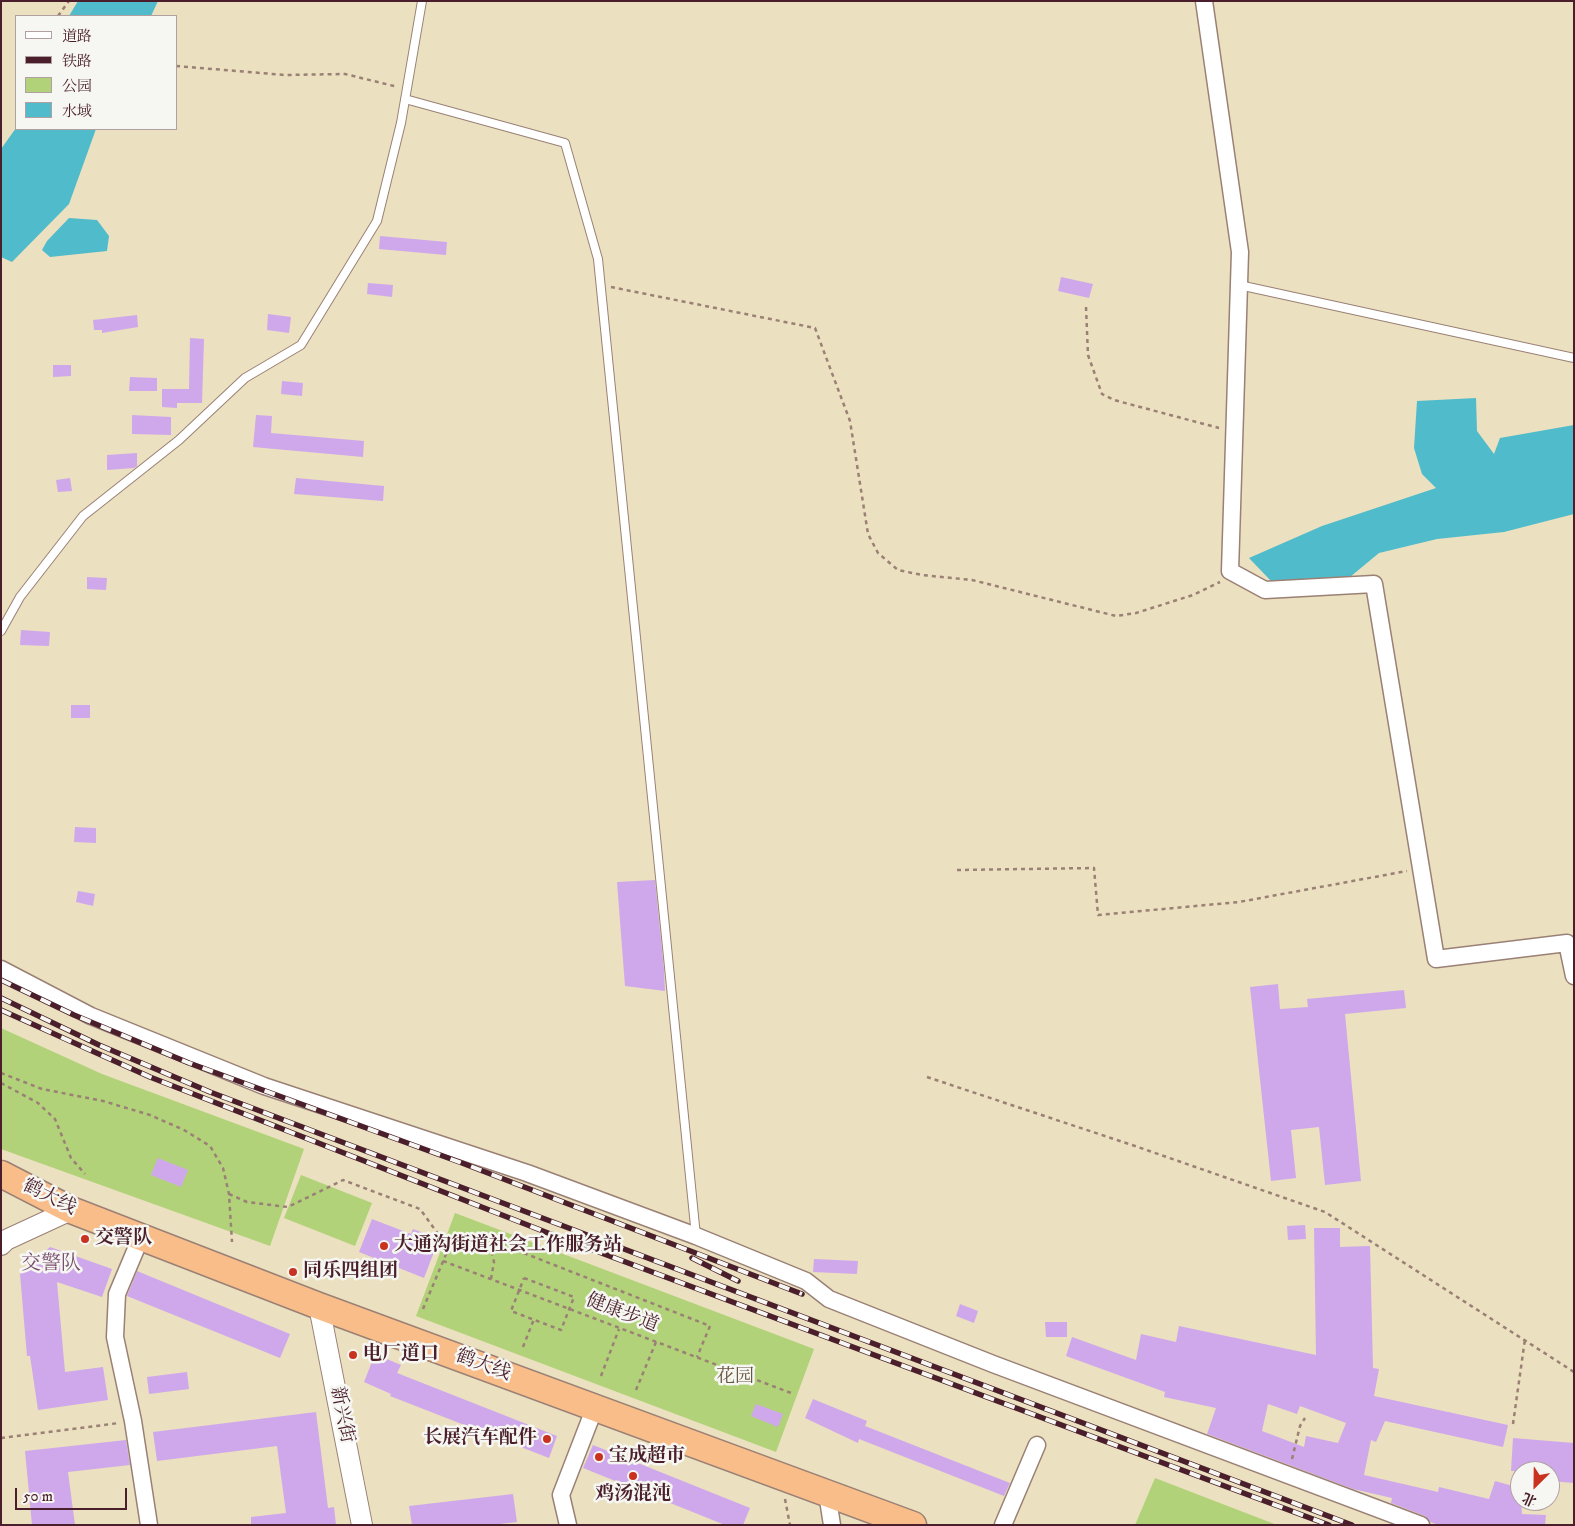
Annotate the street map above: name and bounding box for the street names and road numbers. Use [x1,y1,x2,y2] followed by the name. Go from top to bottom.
[18,1175,80,1221] street label: 鹤大线
[582,1290,662,1338] street label: 健康步道
[452,1346,514,1386] street label: 鹤大线
[324,1385,358,1445] street label: 新兴街

